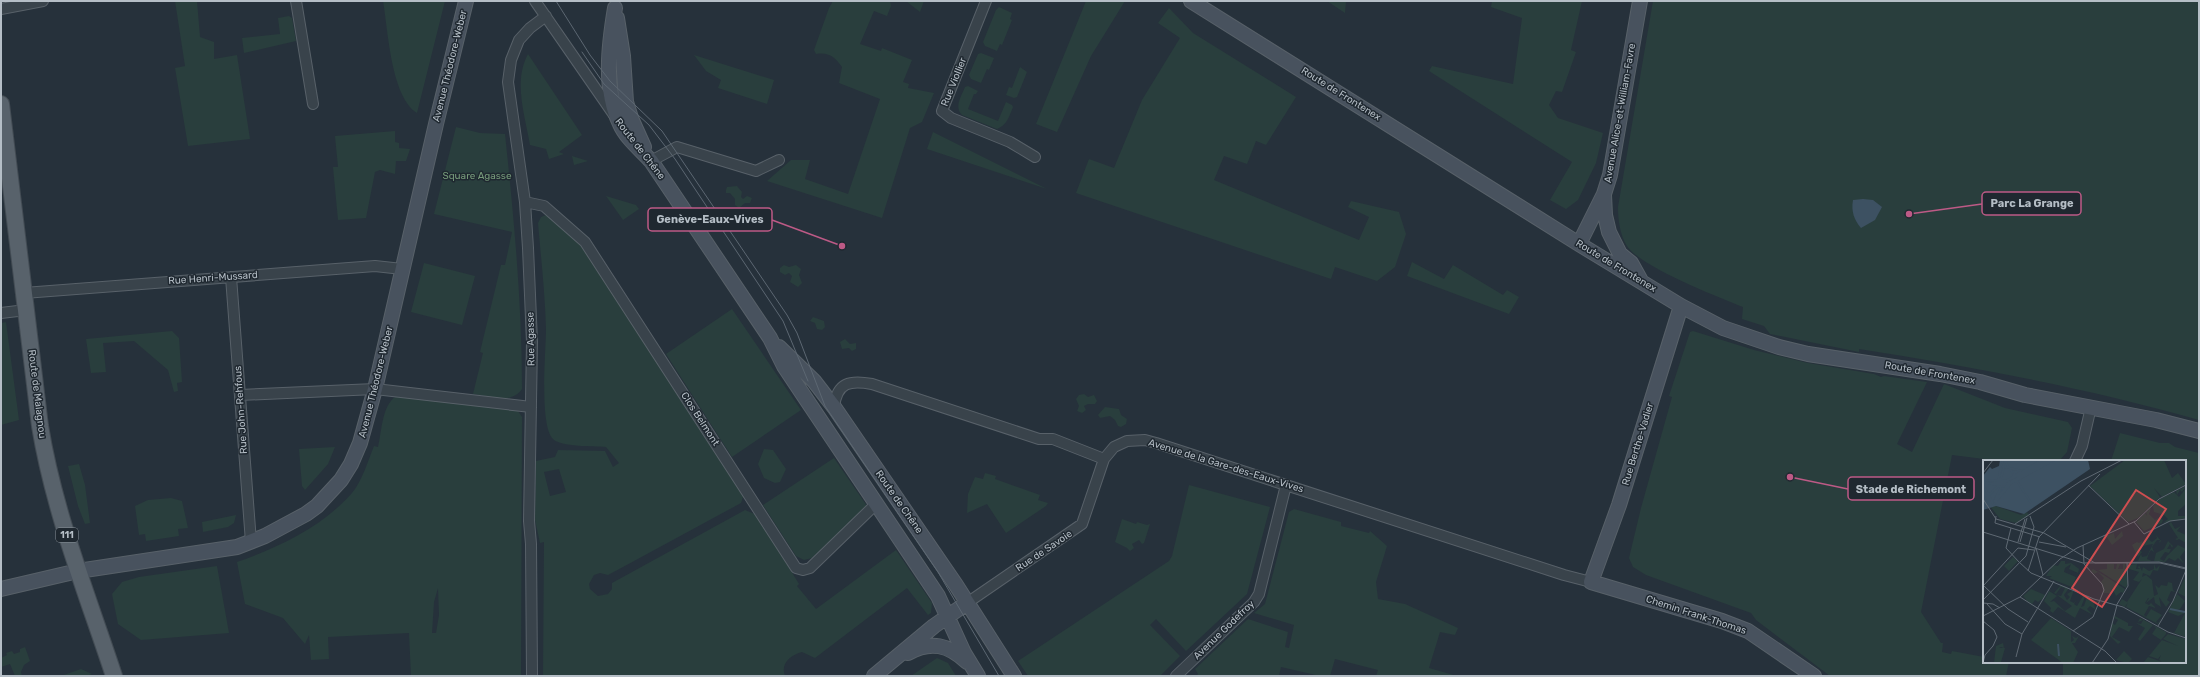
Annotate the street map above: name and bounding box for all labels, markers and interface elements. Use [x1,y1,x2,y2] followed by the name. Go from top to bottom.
[430,9,470,123] street label: Avenue Théodore-Weber
[1602,42,1638,184] street label: Avenue Alice-et-William-Favre
[939,56,969,108] street label: Rue Viollier
[1299,65,1384,124] street label: Route de Frontenex
[612,116,668,182] street label: Route de Chêne
[442,170,512,182] park label: Square Agasse
[1982,192,2081,215] callout: Parc La Grange
[1991,197,2074,210] text: Parc La Grange
[648,208,772,231] callout: Genève-Eaux-Vives
[656,213,764,226] text: Genève-Eaux-Vives
[1574,237,1659,295] street label: Route de Frontenex
[168,269,258,287] street label: Rue Henri-Mussard
[525,311,537,366] street label: Rue Agasse
[356,325,396,439] street label: Avenue Théodore-Weber
[26,349,48,439] street label: Route de Malagnou
[1884,359,1977,387] street label: Route de Frontenex
[232,366,250,454] street label: Rue John-Rehfous
[678,390,722,448] street label: Clos Belmont
[1620,401,1656,487] street label: Rue Berthe-Vadier
[1147,437,1305,495] street label: Avenue de la Gare-des-Eaux-Vives
[1983,460,2186,663] inset map
[873,468,925,536] street label: Route de Chêne
[1848,477,1974,500] callout: Stade de Richemont
[1856,483,1966,496] text: Stade de Richemont
[56,528,78,542] road number: 111
[1014,528,1075,574] street label: Rue de Savoie
[1644,593,1748,637] street label: Chemin Frank-Thomas
[1191,598,1257,662] street label: Avenue Godefroy

